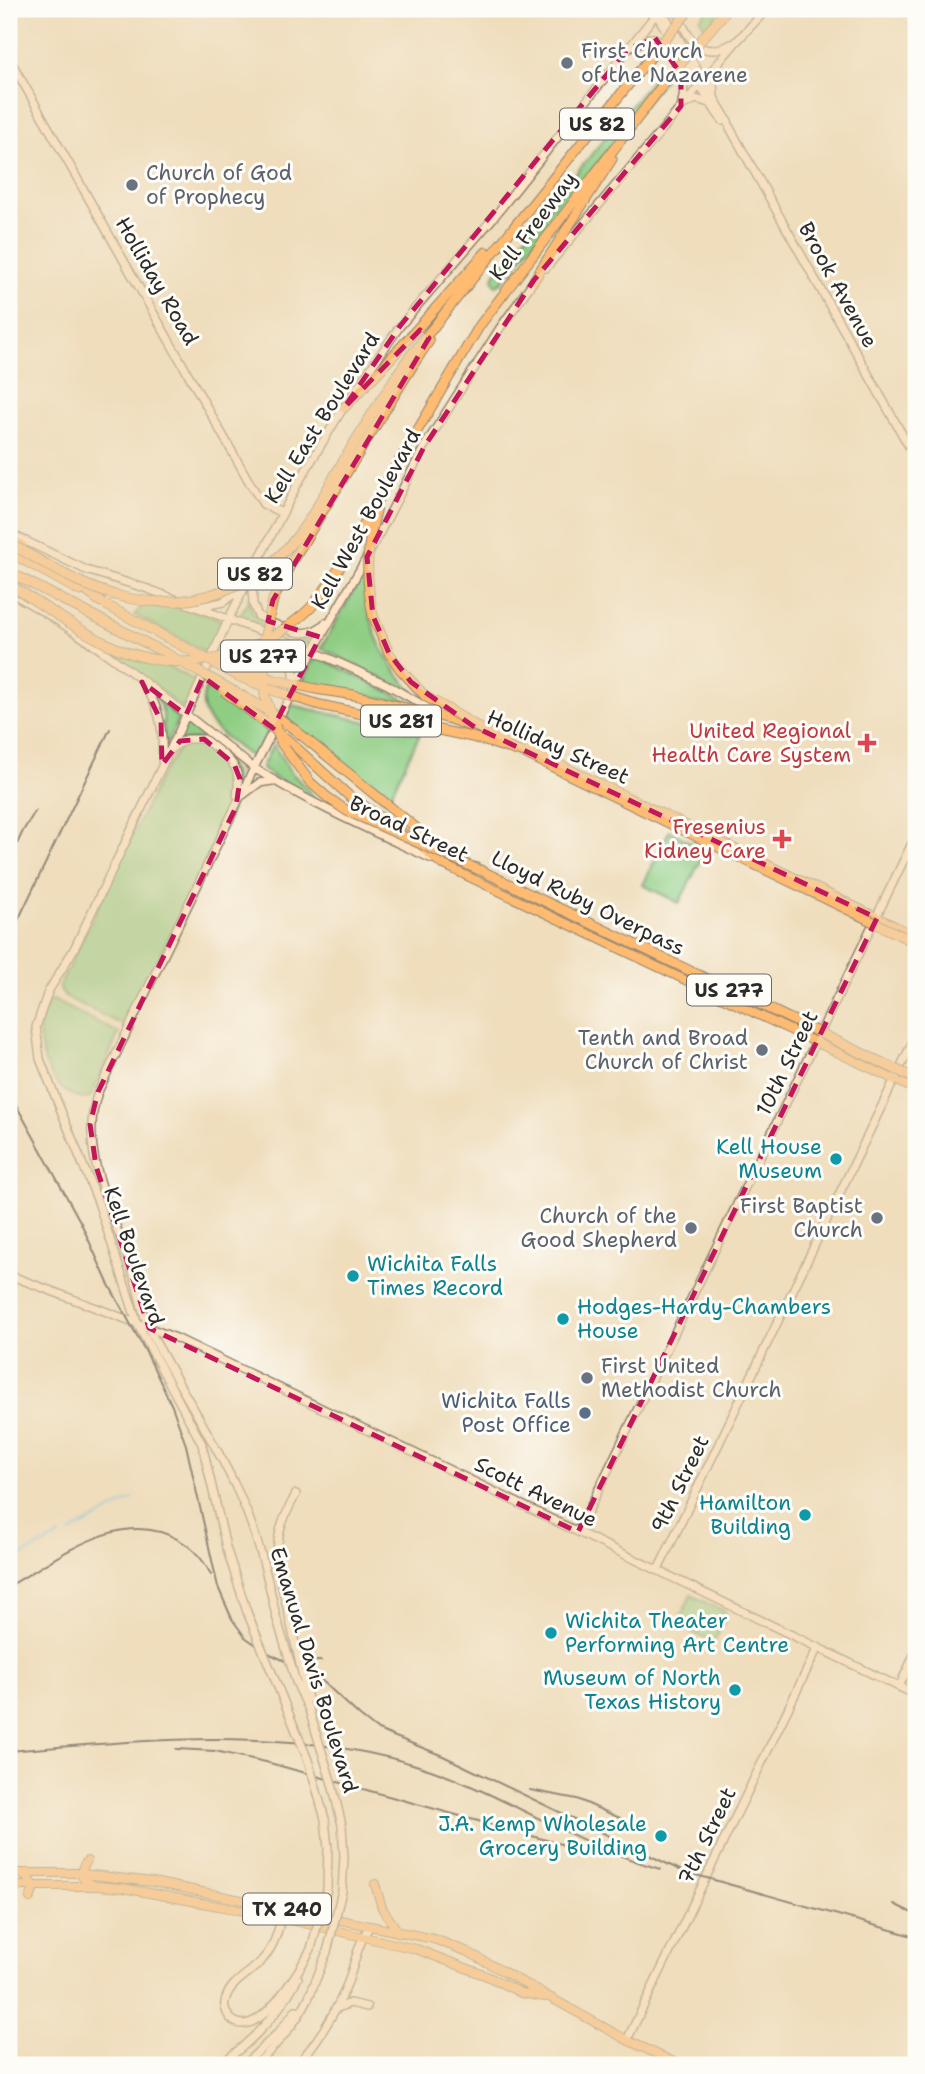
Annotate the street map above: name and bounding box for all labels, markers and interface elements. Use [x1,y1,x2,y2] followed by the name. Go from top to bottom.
[581,37,748,89] place label: First Church of the Nazarene
[559,55,575,71] marker: First Church of the Nazarene
[560,108,634,140] road number: US 82
[146,159,292,211] place label: Church of God of Prophecy
[483,166,583,286] street label: Kell Freeway
[124,177,140,193] marker: Church of God of Prophecy
[109,212,205,350] street label: Holliday Road
[792,217,884,353] street label: Brook Avenue
[258,327,386,509] street label: Kell East Boulevard
[305,424,427,614] street label: Kell West Boulevard
[218,558,292,590] road number: US 82
[221,640,305,671] road number: US 277
[482,703,634,791] street label: Holliday Street
[361,706,441,736] road number: US 281
[651,717,852,769] place label: United Regional Health Care System
[857,733,877,753] marker: United Regional Health Care System
[345,789,473,869] street label: Broad Street
[644,813,766,865] place label: Fresenius Kidney Care
[772,829,792,849] marker: Fresenius Kidney Care
[487,844,689,962] street label: Lloyd Ruby Overpass
[687,974,771,1006] road number: US 277
[749,1006,825,1120] street label: 10th Street
[578,1024,748,1076] place label: Tenth and Broad Church of Christ
[754,1042,770,1058] marker: Tenth and Broad Church of Christ
[716,1133,822,1185] place label: Kell House Museum
[828,1151,844,1167] marker: Kell House Museum
[97,1183,171,1329] street label: Kell Boulevard
[740,1192,863,1244] place label: First Baptist Church
[521,1202,677,1254] place label: Church of the Good Shepherd
[869,1210,885,1226] marker: First Baptist Church
[683,1220,699,1236] marker: Church of the Good Shepherd
[367,1250,503,1302] place label: Wichita Falls Times Record
[345,1268,361,1284] marker: Wichita Falls Times Record
[577,1293,831,1345] place label: Hodges-Hardy-Chambers House
[555,1311,571,1327] marker: Hodges-Hardy-Chambers House
[601,1352,782,1404] place label: First United Methodist Church
[579,1370,595,1386] marker: First United Methodist Church
[441,1387,571,1439] place label: Wichita Falls Post Office
[577,1405,593,1421] marker: Wichita Falls Post Office
[644,1431,716,1537] street label: 9th Street
[470,1450,602,1534] street label: Scott Avenue
[699,1489,791,1541] place label: Hamilton Building
[797,1507,813,1523] marker: Hamilton Building
[263,1544,365,1796] street label: Emanual Davis Boulevard
[565,1607,789,1659] place label: Wichita Theater Performing Art Centre
[543,1625,559,1641] marker: Wichita Theater Performing Art Centre
[543,1664,721,1716] place label: Museum of North Texas History
[727,1682,743,1698] marker: Museum of North Texas History
[671,1783,743,1889] street label: 7th Street
[438,1810,647,1862] place label: J.A. Kemp Wholesale Grocery Building
[653,1828,669,1844] marker: J.A. Kemp Wholesale Grocery Building
[243,1894,331,1924] road number: TX 240

